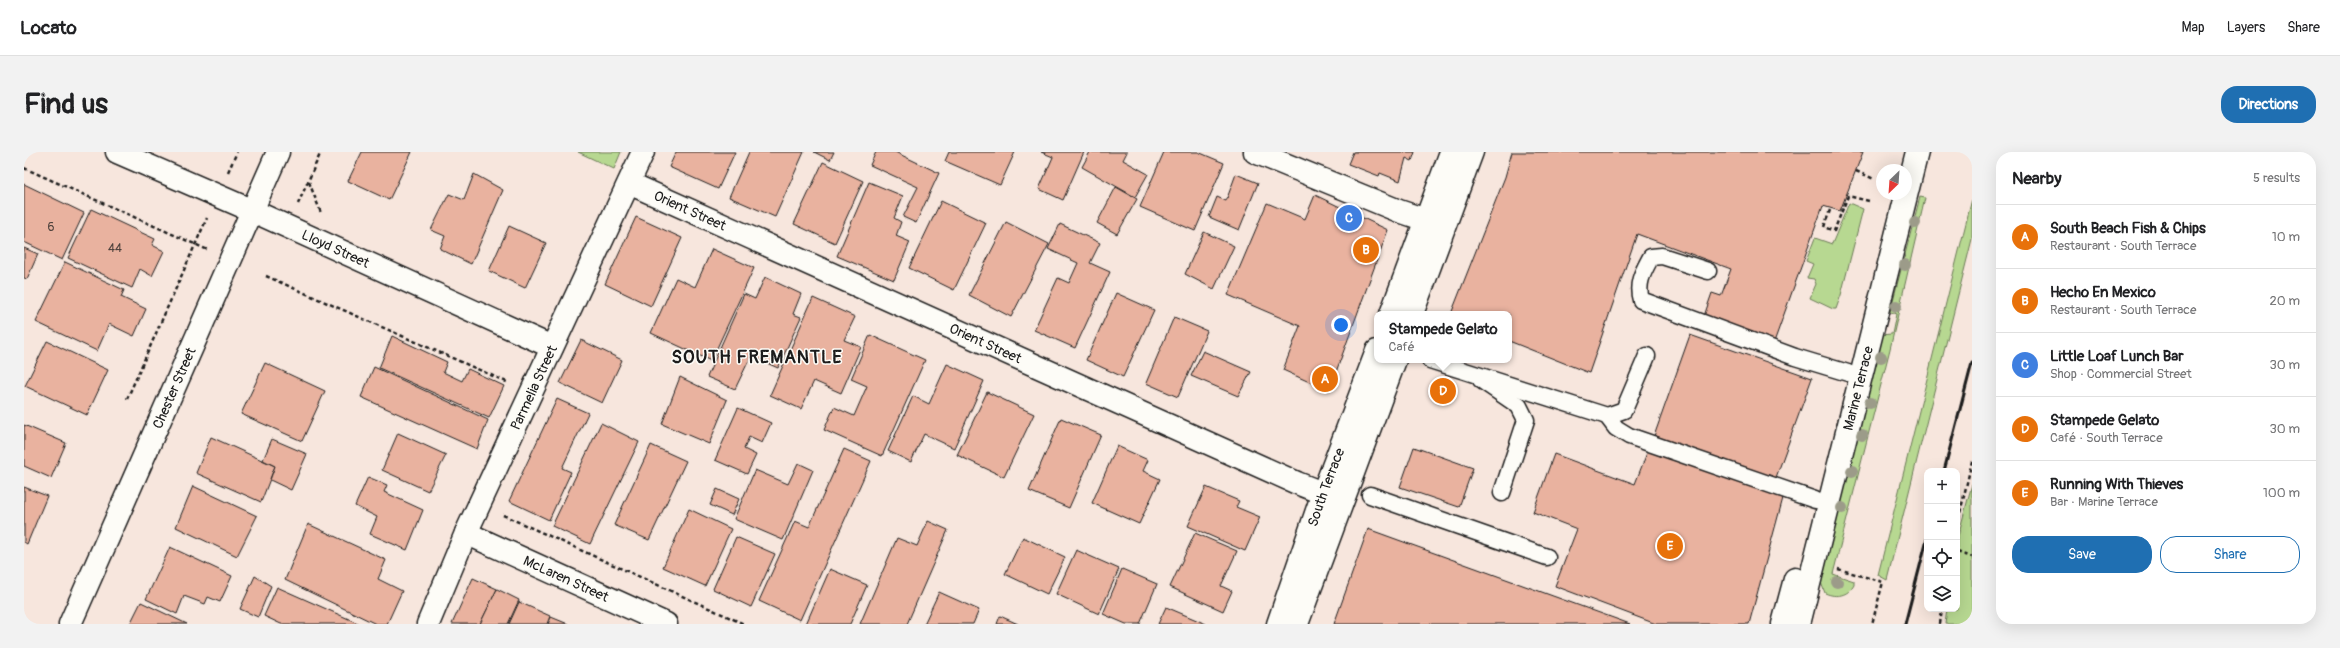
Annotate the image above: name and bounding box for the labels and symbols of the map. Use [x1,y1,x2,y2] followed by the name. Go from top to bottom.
[1876,164,1912,200] north arrow
[651,187,729,234] street label: Orient Street
[1336,203,1362,233] pin: C
[48,220,55,235] house number: 6
[299,226,373,272] street label: Lloyd Street
[1353,235,1379,265] pin: B
[108,241,122,256] house number: 44
[1331,315,1351,335] your location
[947,320,1025,367] street label: Orient Street
[507,342,561,433] street label: Parmelia Street
[149,344,200,431] street label: Chester Street
[1839,344,1877,432] street label: Marine Terrace
[671,346,843,369] district label: SOUTH FREMANTLE
[1312,364,1338,394] pin: A
[1430,376,1456,406] pin: D
[1304,445,1348,529] street label: South Terrace
[1657,531,1683,561] pin: E
[521,552,612,605] street label: McLaren Street

